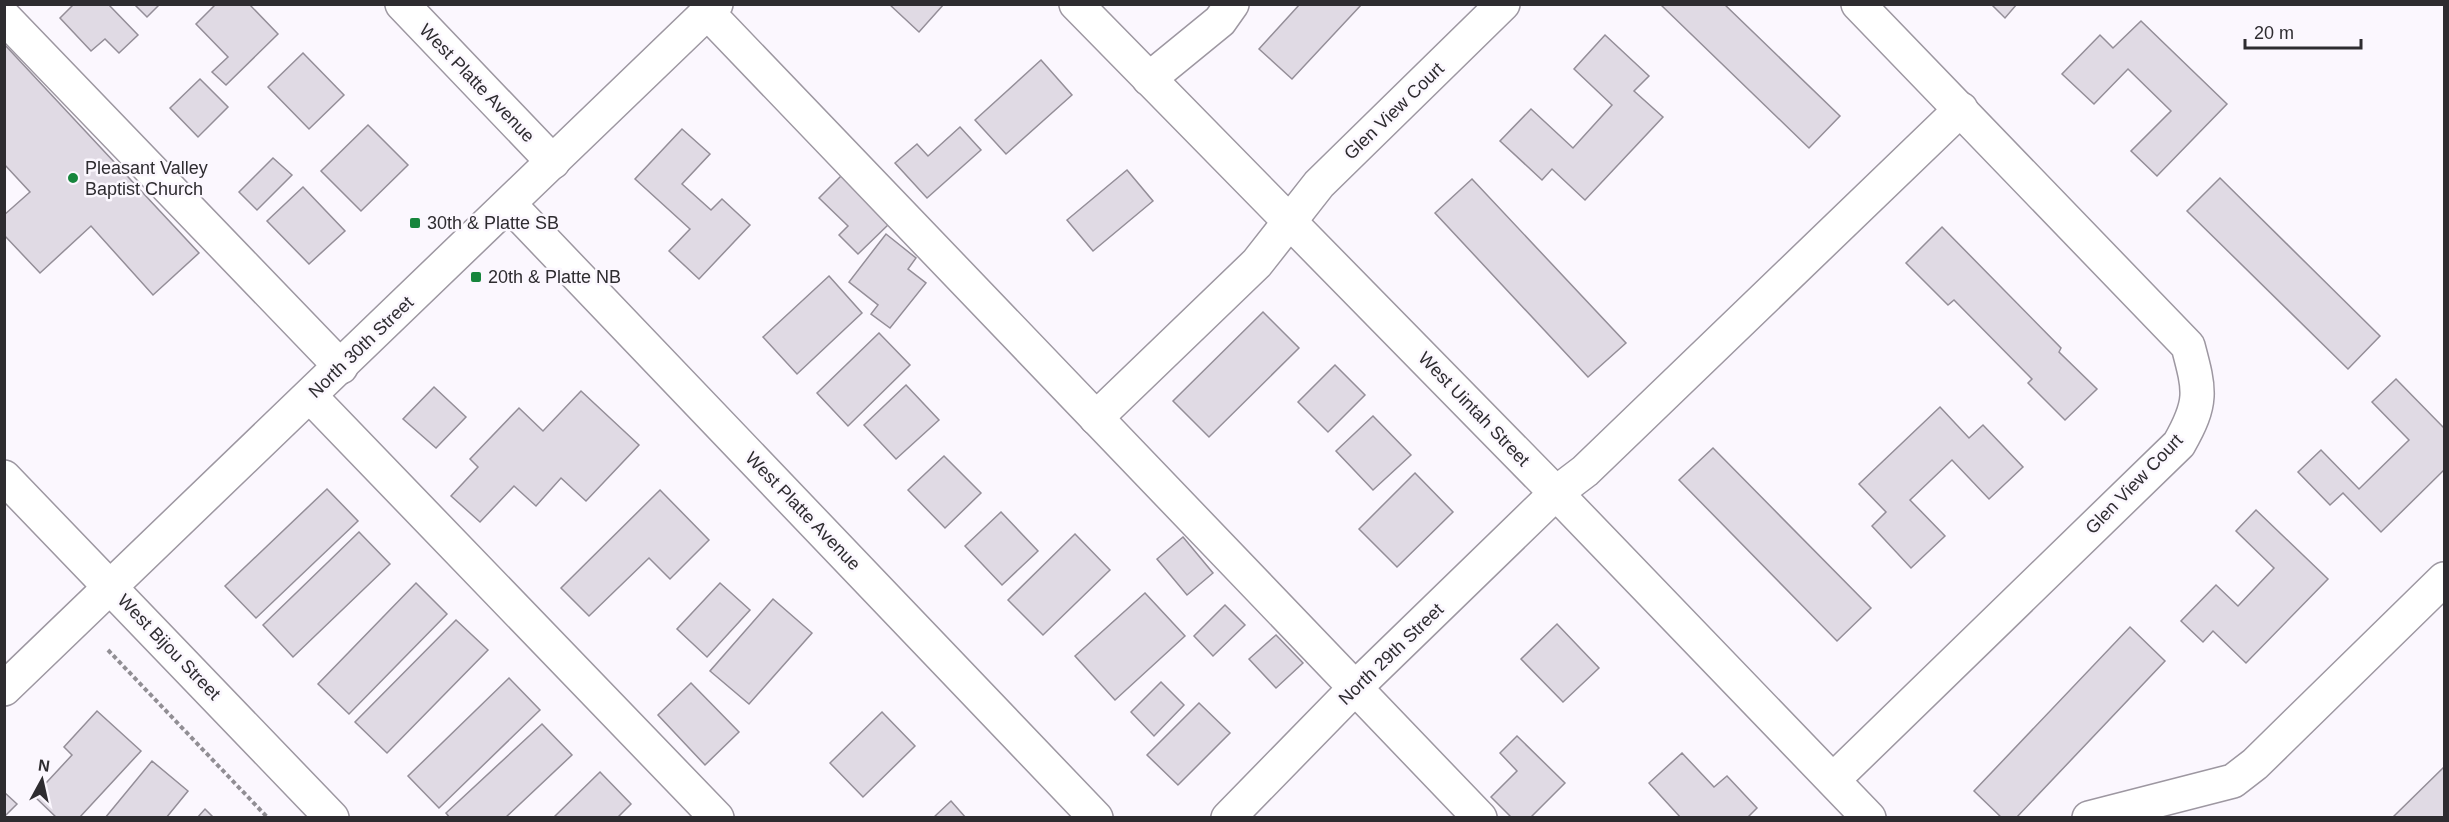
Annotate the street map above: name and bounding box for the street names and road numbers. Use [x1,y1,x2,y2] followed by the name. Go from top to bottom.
[415,20,539,146] street label: West Platte Avenue
[1340,58,1448,164] street label: Glen View Court
[305,292,417,402] street label: North 30th Street
[1414,348,1534,470] street label: West Uintah Street
[2081,430,2187,538] street label: Glen View Court
[741,448,865,574] street label: West Platte Avenue
[114,590,224,704] street label: West Bijou Street
[1335,599,1447,709] street label: North 29th Street

